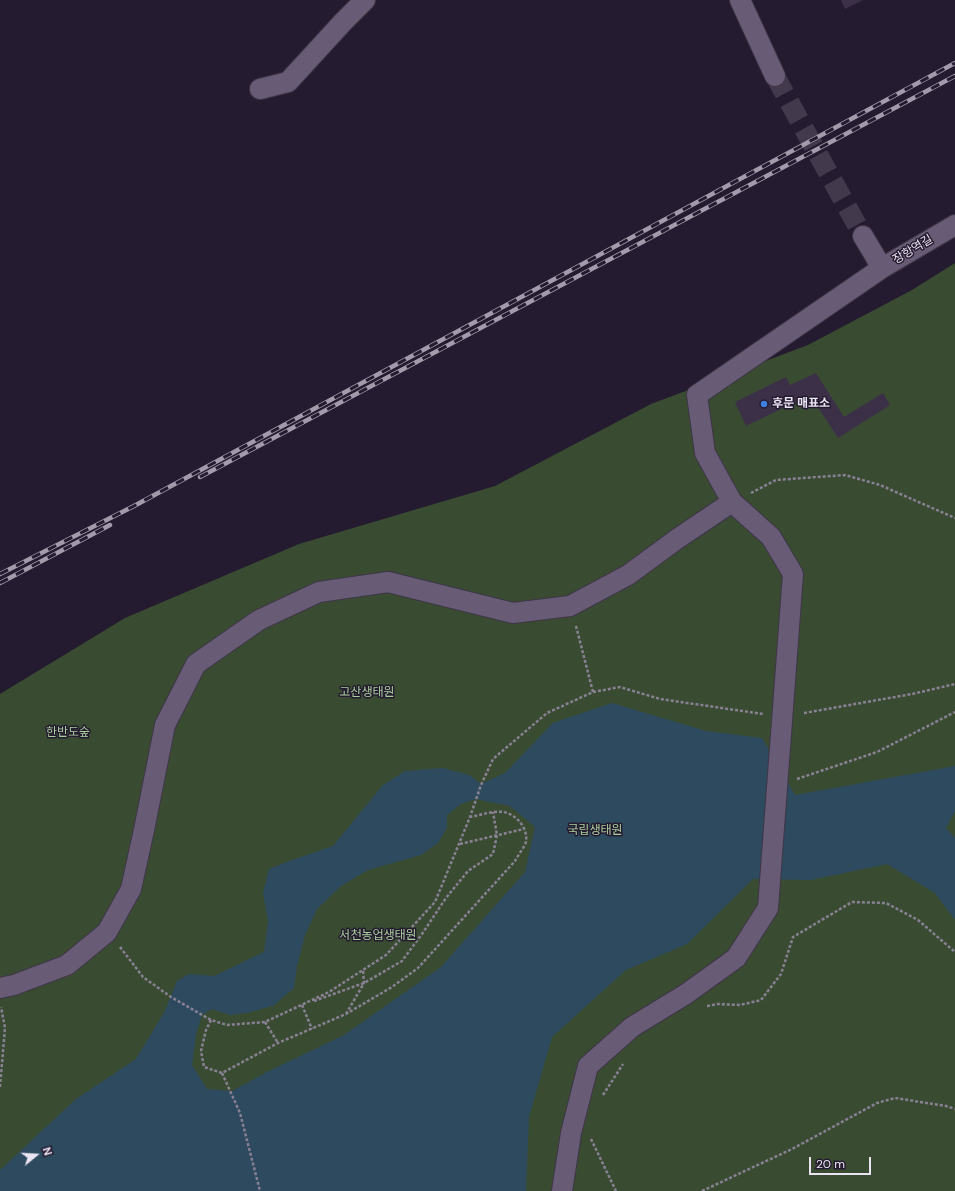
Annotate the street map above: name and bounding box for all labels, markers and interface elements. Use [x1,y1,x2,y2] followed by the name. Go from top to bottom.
[890,232,936,268] street label: 장항역길
[772,397,830,411] place label: 후문 매표소
[759,399,769,409] marker: 후문 매표소
[339,686,395,700] park label: 고산생태원
[46,726,90,740] park label: 한반도숲
[567,824,623,838] park label: 국립생태원
[339,929,417,943] park label: 서천농업생태원
[16,1135,56,1175] north arrow
[40,1145,55,1157] text: N
[811,1149,873,1175] scale bar
[816,1156,845,1172] text: 20 m

